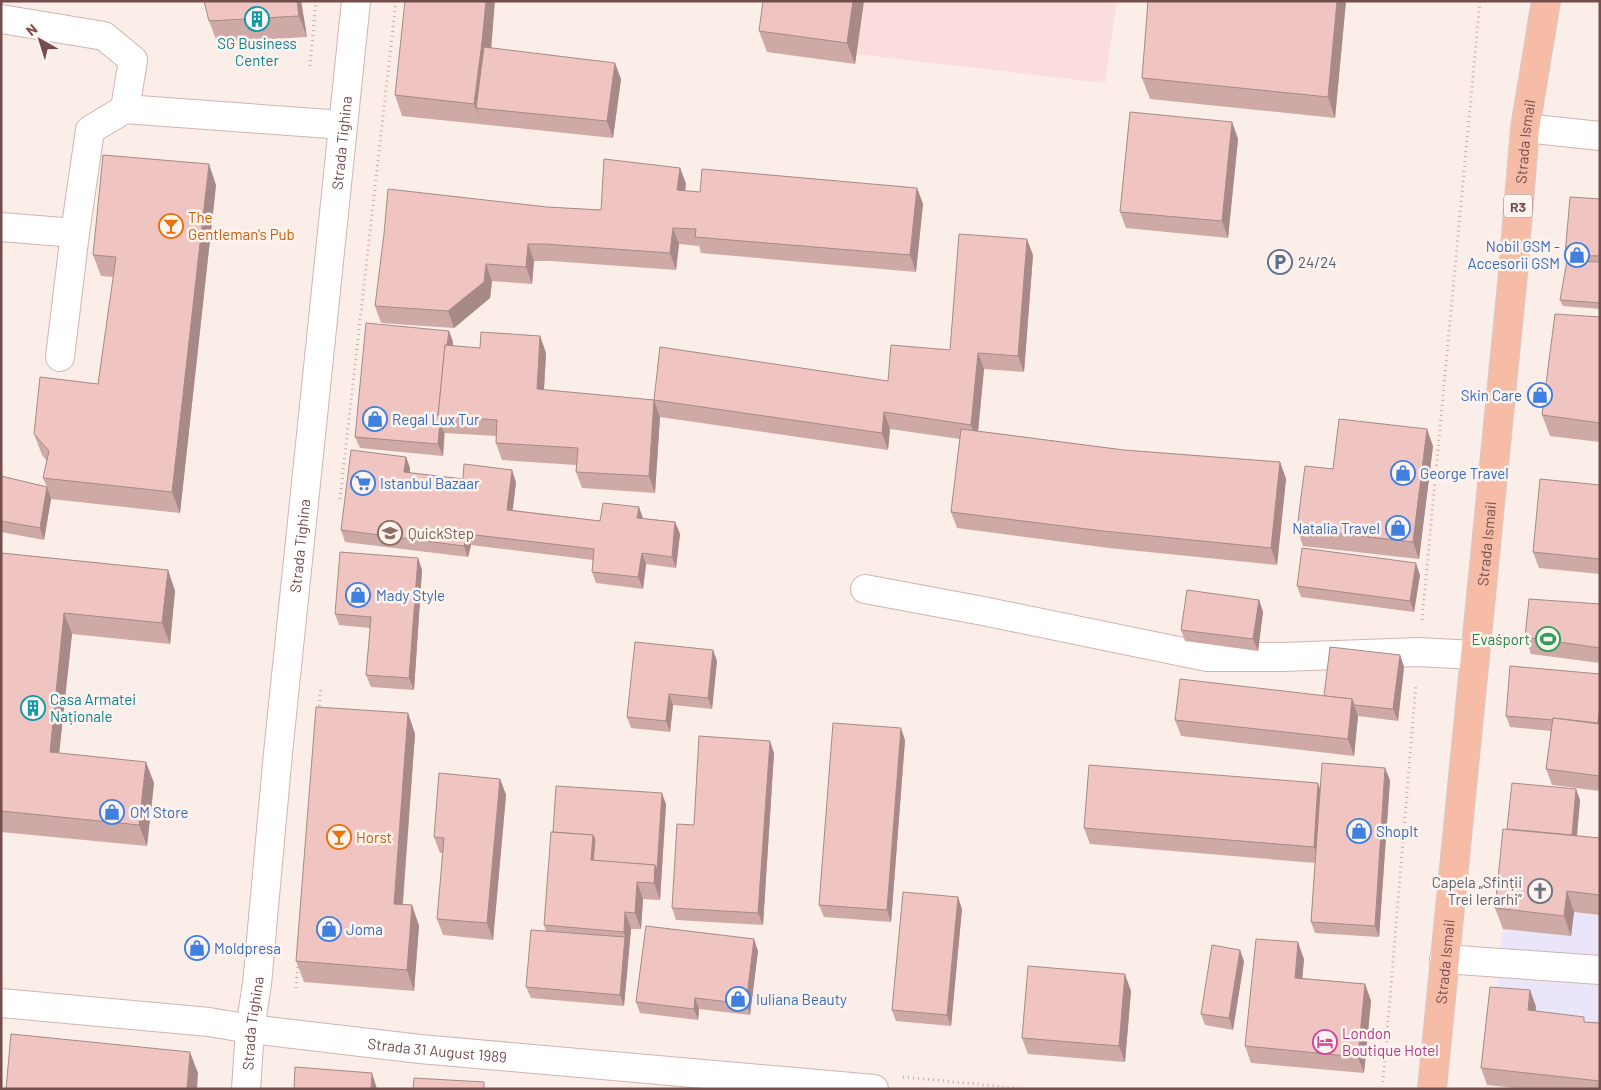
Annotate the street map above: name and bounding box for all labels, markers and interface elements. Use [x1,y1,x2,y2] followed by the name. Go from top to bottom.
[244,6,270,32] building icon: SG Business Center
[15,15,65,65] north arrow
[23,20,40,39] text: N
[217,34,297,69] place label: SG Business Center
[327,95,355,191] street label: Strada Tighina
[1511,98,1539,184] street label: Strada Ismail
[1504,195,1532,218] road number: R3
[188,208,295,243] place label: The Gentleman's Pub
[158,213,184,239] bar icon: The Gentleman's Pub
[1468,237,1560,272] place label: Nobil GSM - Accesorii GSM
[1564,242,1590,268] shop icon: Nobil GSM - Accesorii GSM
[1267,249,1293,275] parking icon: 24/24
[1298,253,1337,271] place label: 24/24
[1527,382,1553,408] shop icon: Skin Care
[1461,386,1522,404] place label: Skin Care
[362,406,388,432] shop icon: Regal Lux Tur
[392,410,480,428] place label: Regal Lux Tur
[1390,460,1416,486] shop icon: George Travel
[1420,464,1509,482] place label: George Travel
[350,470,376,496] supermarket icon: Istanbul Bazaar
[380,474,480,492] place label: Istanbul Bazaar
[286,498,313,593] street label: Strada Tighina
[1473,501,1499,587] street label: Strada Ismail
[1385,515,1411,541] shop icon: Natalia Travel
[1292,519,1380,537] place label: Natalia Travel
[377,520,403,546] school or university icon: QuickStep
[408,524,474,542] place label: QuickStep
[345,582,371,608] shop icon: Mady Style
[376,586,445,604] place label: Mady Style
[1535,626,1561,652] sports icon: Evaśport
[1472,630,1530,648] place label: Evaśport
[50,690,136,725] place label: Casa Armatei Naționale
[20,695,46,721] building icon: Casa Armatei Naționale
[99,799,125,825] shop icon: OM Store
[130,803,189,821] place label: OM Store
[1346,818,1372,844] shop icon: ShopIt
[1376,822,1419,840] place label: ShopIt
[326,824,352,850] bar icon: Horst
[356,828,392,846] place label: Horst
[1432,873,1522,908] place label: Capela „Sfinții Trei Ierarhi”
[1527,878,1553,904] church icon: Capela „Sfinții Trei Ierarhi”
[316,916,342,942] shop icon: Joma
[1432,919,1458,1005] street label: Strada Ismail
[346,920,383,938] place label: Joma
[184,935,210,961] shop icon: Moldpresa
[214,939,281,957] place label: Moldpresa
[238,976,267,1071] street label: Strada Tighina
[725,986,751,1012] shop icon: Iuliana Beauty
[756,990,847,1008] place label: Iuliana Beauty
[1342,1024,1439,1059] place label: London Boutique Hotel
[1312,1029,1338,1055] hotel icon: London Boutique Hotel
[367,1034,508,1066] street label: Strada 31 August 1989

